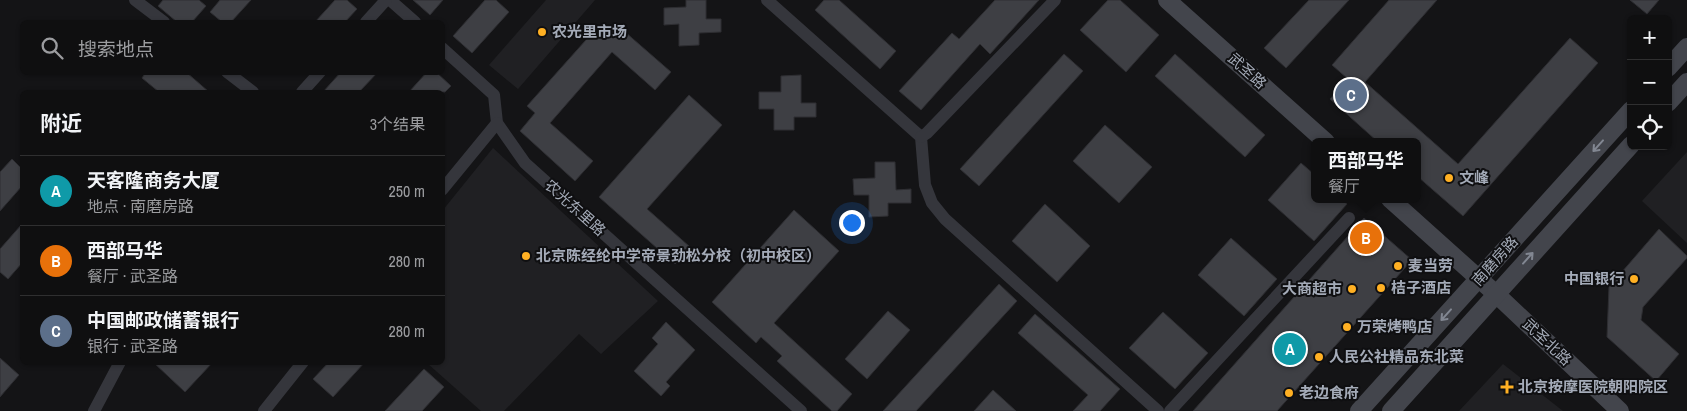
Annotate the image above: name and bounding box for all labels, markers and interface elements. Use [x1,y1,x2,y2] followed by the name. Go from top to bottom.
[1627,15,1672,150] map controls
[1627,15,1672,60] button: +
[20,20,445,75] search box
[552,21,627,42] place label: 农光里市场
[536,26,548,38] marker: 农光里市场
[38,34,66,62] icon: search
[78,36,154,62] text: 搜索地点
[1224,48,1271,93] street label: 武圣路
[1627,60,1672,105] button: −
[1335,76,1367,114] pin: C
[1627,105,1672,150] button: locate
[40,109,82,138] text: 附近
[370,113,425,135] text: 3个结果
[1311,138,1421,203] popup
[1592,140,1604,153] one-way arrow
[1328,147,1404,173] text: 西部马华
[87,167,220,193] text: 天客隆商务大厦
[1459,167,1489,188] place label: 文峰
[1443,172,1455,184] marker: 文峰
[540,175,610,241] street label: 农光东里路
[1328,175,1360,197] text: 餐厅
[51,180,61,202] text: A
[389,180,425,202] text: 250 m
[87,195,194,217] text: 地点 · 南磨房路
[839,210,865,236] your location
[1350,219,1382,257] pin: B
[1467,231,1523,290] street label: 南磨房路
[87,237,163,263] text: 西部马华
[536,245,821,266] place label: 北京陈经纶中学帝景劲松分校（初中校区）
[51,250,61,272] text: B
[389,250,425,272] text: 280 m
[520,250,532,262] marker: 北京陈经纶中学帝景劲松分校（初中校区）
[1523,251,1534,264] one-way arrow
[1408,255,1453,276] place label: 麦当劳
[1392,260,1404,272] marker: 麦当劳
[87,265,178,287] text: 餐厅 · 武圣路
[1564,268,1624,289] place label: 中国银行
[1628,273,1640,285] marker: 中国银行
[1391,277,1451,298] place label: 桔子酒店
[1282,278,1342,299] place label: 大商超市
[1375,282,1387,294] marker: 桔子酒店
[1346,283,1358,295] marker: 大商超市
[87,307,239,333] text: 中国邮政储蓄银行
[1440,308,1452,321] one-way arrow
[1518,313,1576,370] street label: 武圣北路
[1357,316,1432,337] place label: 万荣烤鸭店
[51,320,61,342] text: C
[389,320,425,342] text: 280 m
[1341,321,1353,333] marker: 万荣烤鸭店
[1274,330,1306,368] pin: A
[87,335,178,357] text: 银行 · 武圣路
[1329,346,1464,367] place label: 人民公社精品东北菜
[1313,351,1325,363] marker: 人民公社精品东北菜
[1518,376,1668,397] place label: 北京按摩医院朝阳院区
[1500,380,1514,394] marker: 北京按摩医院朝阳院区
[1299,382,1359,403] place label: 老边食府
[1283,387,1295,399] marker: 老边食府

